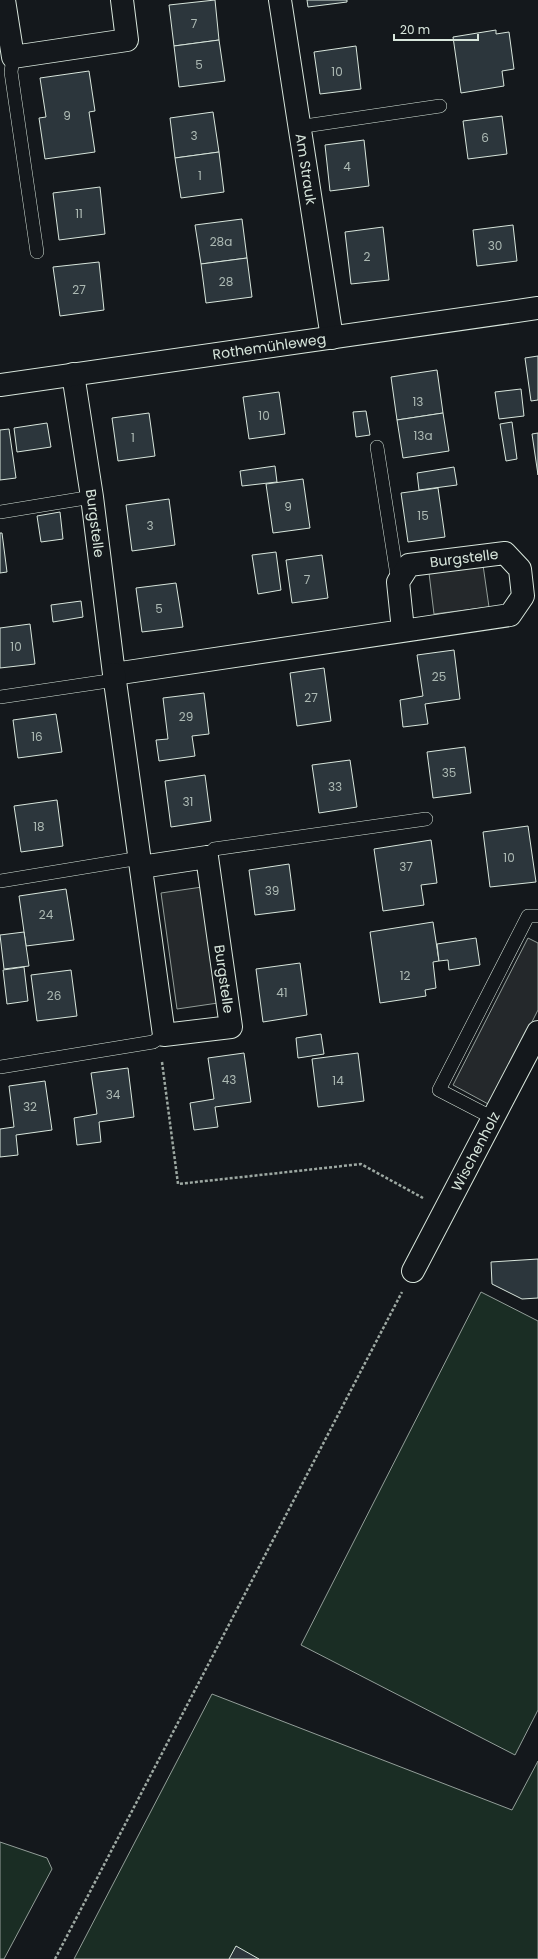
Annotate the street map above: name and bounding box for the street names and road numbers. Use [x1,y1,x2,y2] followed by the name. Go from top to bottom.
[291,132,321,207] street label: Am Strauk
[211,328,327,364] street label: Rothemühleweg
[81,488,109,559] street label: Burgstelle
[429,544,500,572] street label: Burgstelle
[209,943,239,1015] street label: Burgstelle
[446,1108,505,1195] street label: Wischenholz

